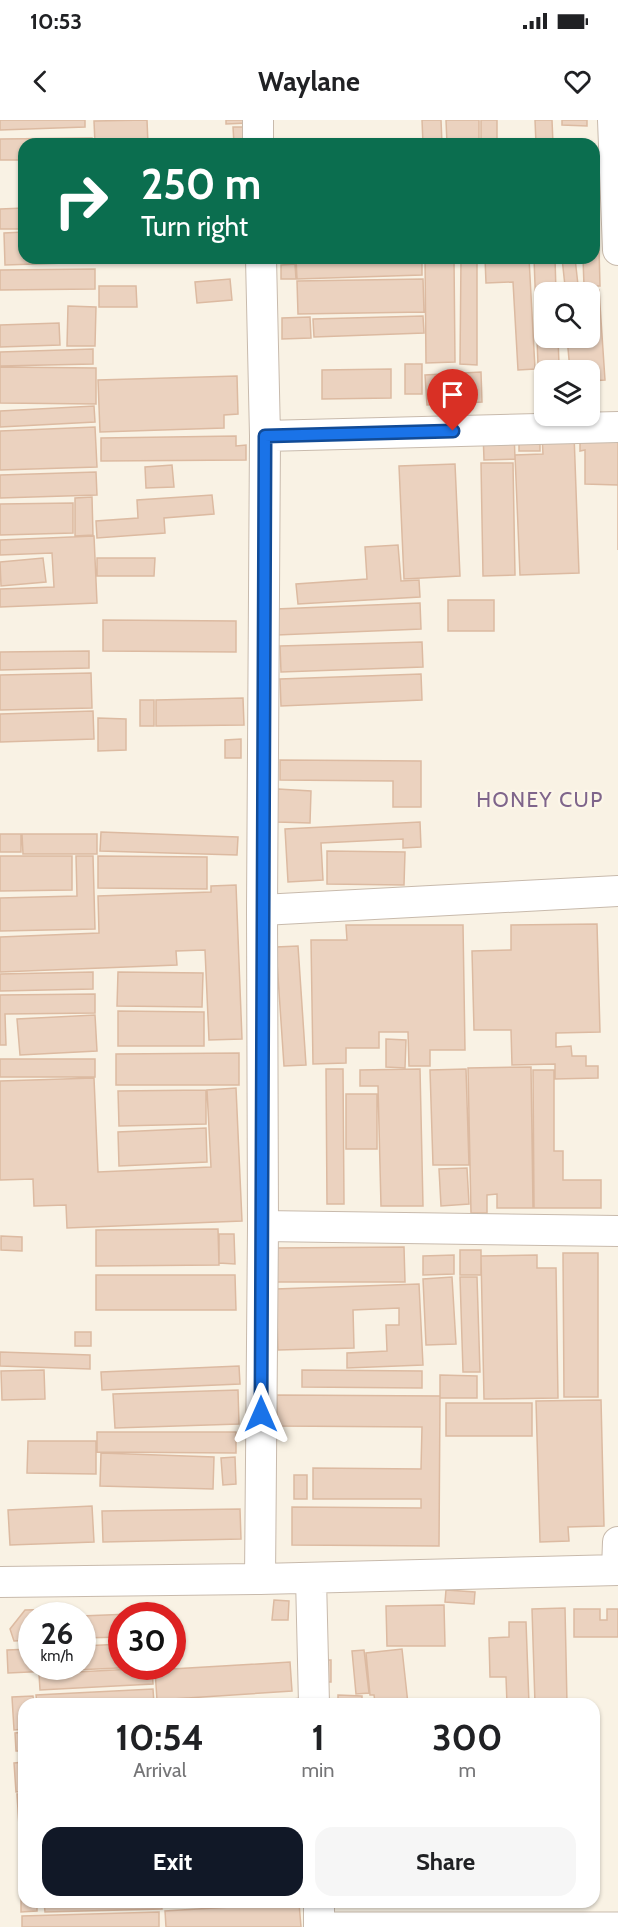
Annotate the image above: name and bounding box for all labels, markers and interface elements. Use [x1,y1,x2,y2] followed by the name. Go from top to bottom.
[30,8,82,35] text: 10:53
[24,65,57,98] icon: back
[258,65,360,98] text: Waylane
[561,65,594,98] icon: heart
[141,158,261,210] text: 250 m
[42,162,120,240] icon: right
[141,210,248,243] text: Turn right
[534,282,600,426] map controls
[534,282,600,348] button: search
[534,360,600,426] button: layers
[427,369,478,431] pin
[436,378,469,411] icon: arrive
[476,787,604,812] district label: HONEY CUP
[229,1382,293,1446] position arrow
[108,1602,186,1680] speed limit sign: 30
[41,1615,73,1652] text: 26
[41,1647,73,1665] text: km/h
[116,1715,204,1759] text: 10:54
[311,1715,325,1759] text: 1
[432,1715,502,1759] text: 300
[133,1758,186,1782] text: Arrival
[302,1758,335,1782] text: min
[458,1758,476,1782] text: m
[42,1827,303,1896] button: Exit
[315,1827,576,1896] button: Share

